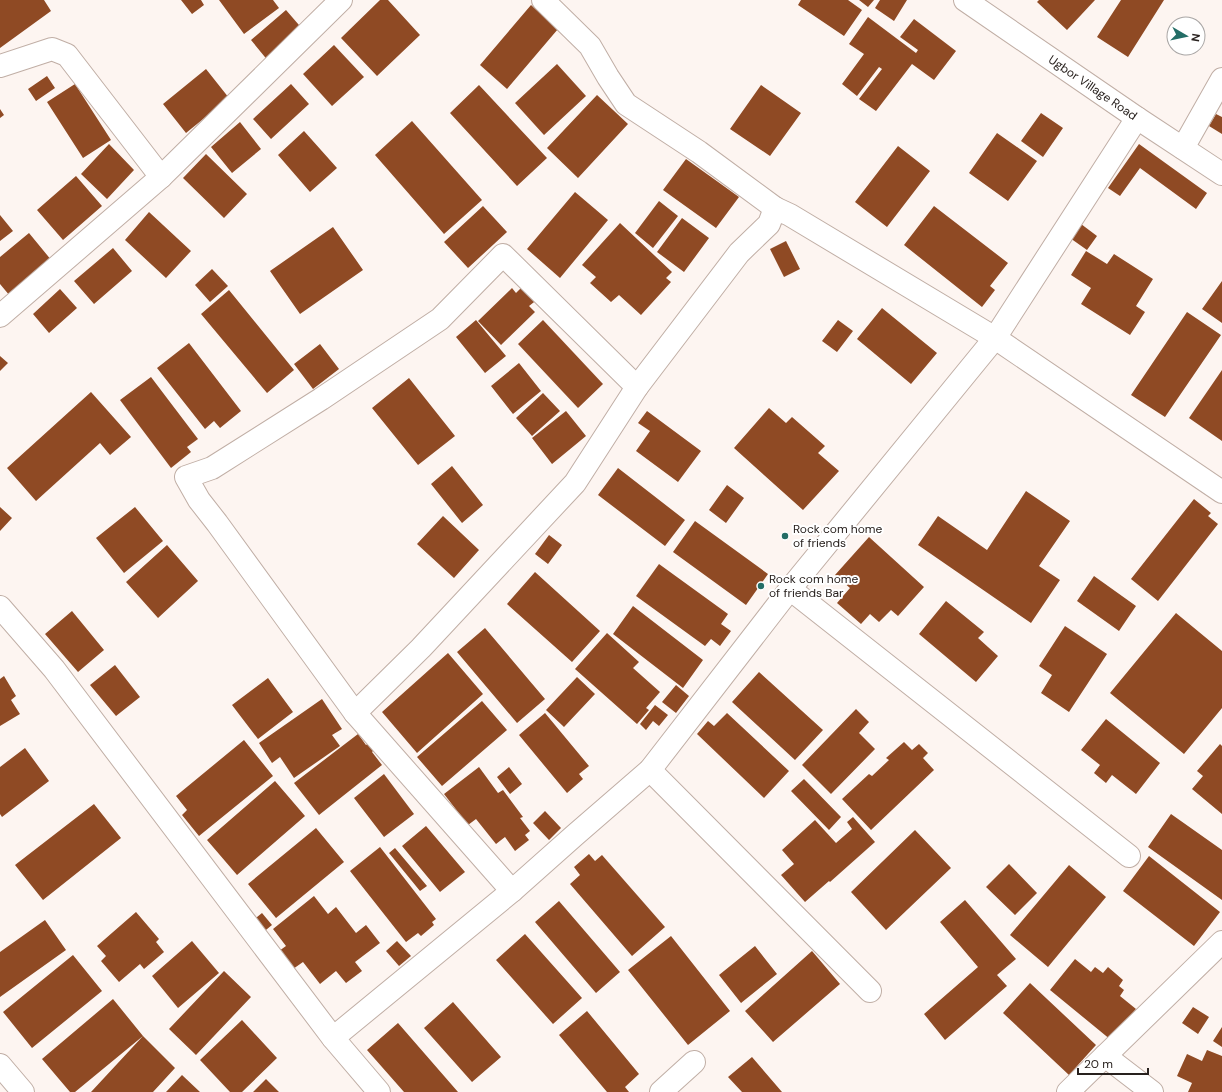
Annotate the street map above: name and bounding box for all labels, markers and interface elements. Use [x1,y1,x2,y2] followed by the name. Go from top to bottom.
[1166,16,1206,56] north arrow
[1188,33,1203,43] text: N
[1045,52,1140,124] street label: Ugbor Village Road
[793,521,883,551] place label: Rock com home of friends
[780,531,790,541] marker: Rock com home of friends
[769,571,859,601] place label: Rock com home of friends Bar
[756,581,766,591] marker: Rock com home of friends Bar
[1078,1050,1148,1076] scale bar
[1084,1056,1113,1072] text: 20 m

